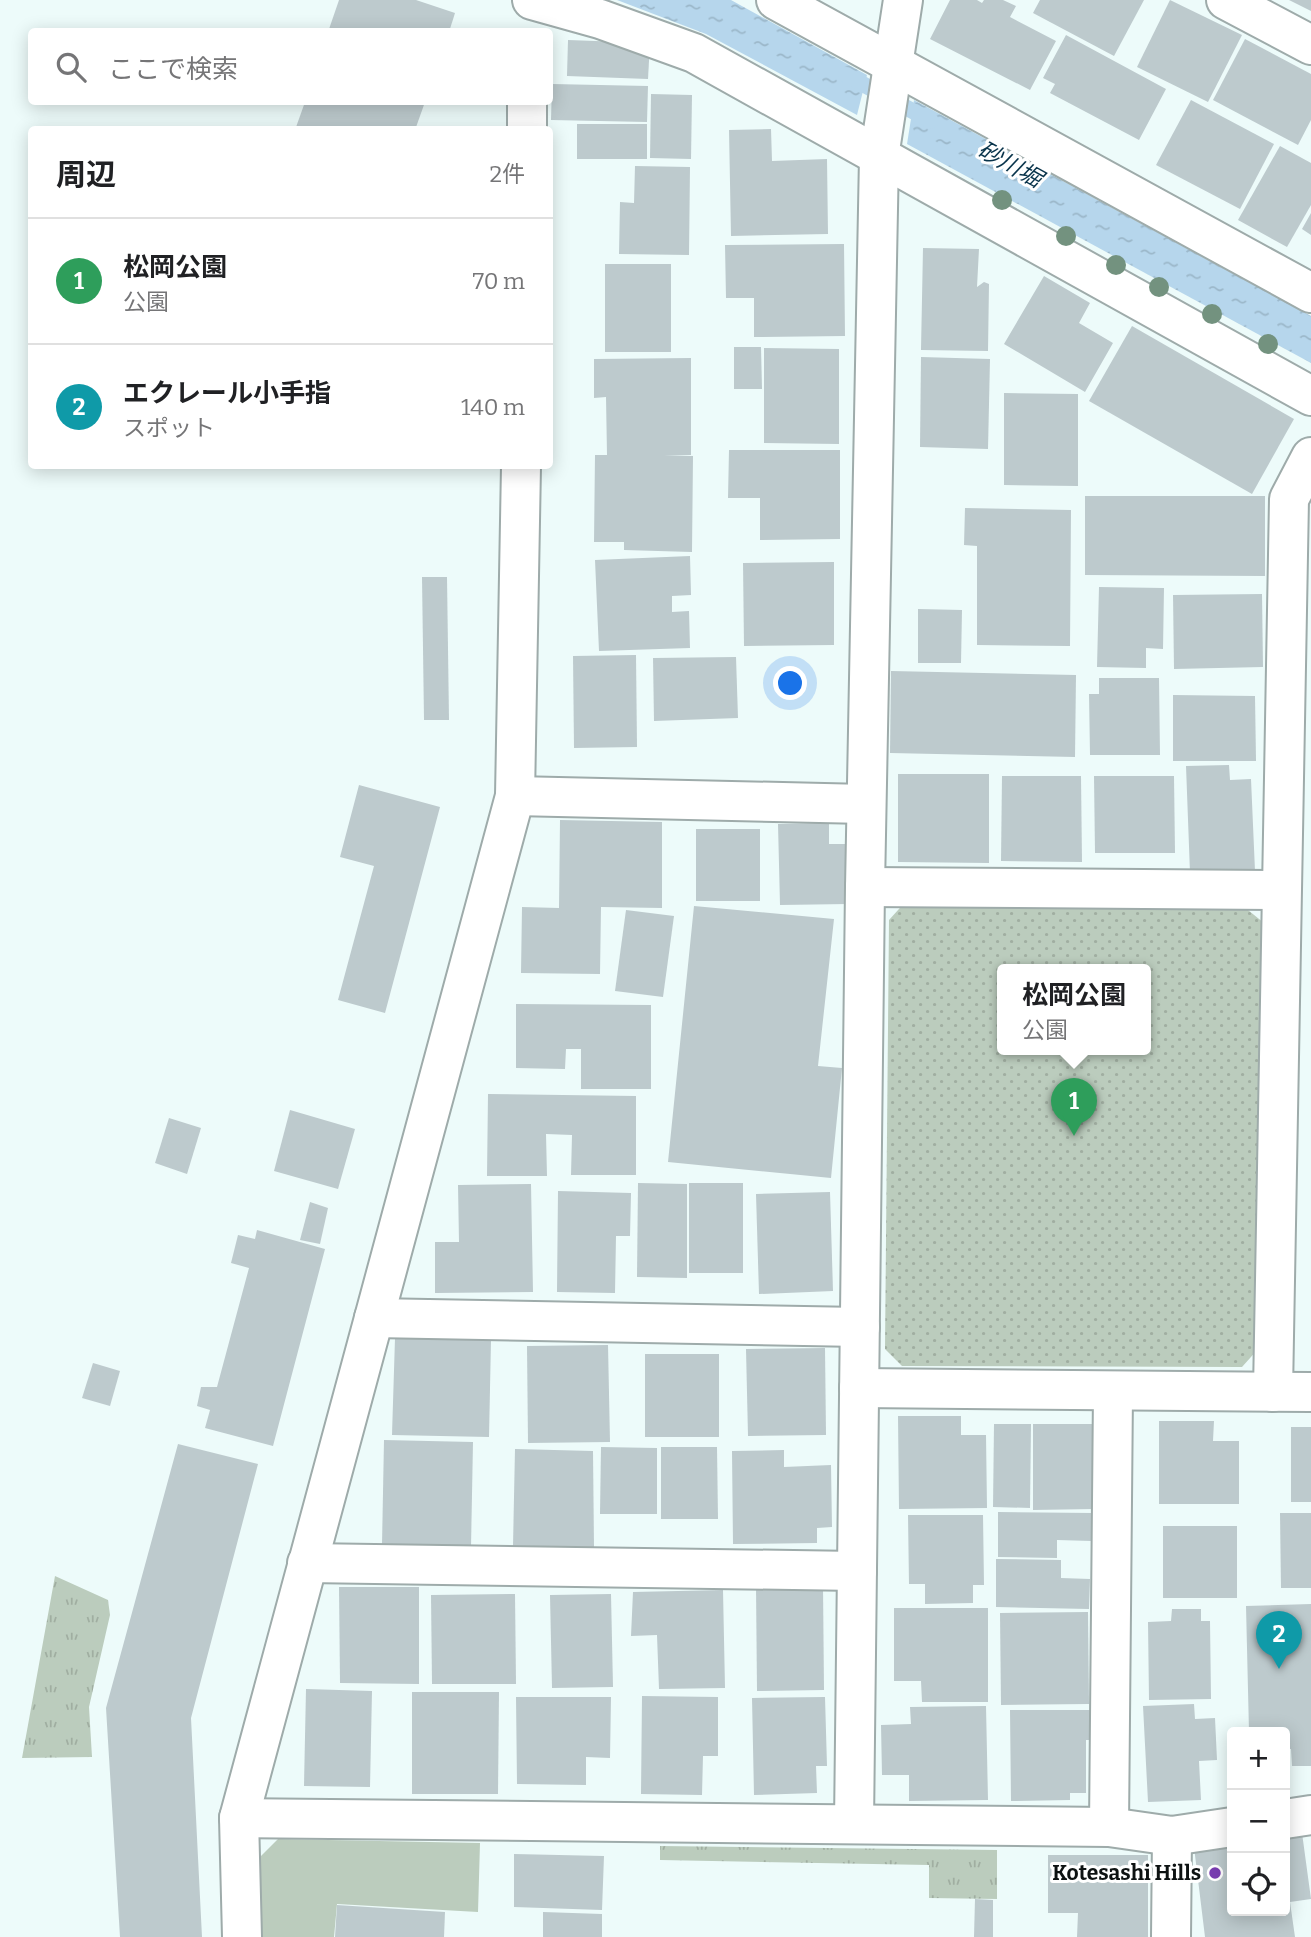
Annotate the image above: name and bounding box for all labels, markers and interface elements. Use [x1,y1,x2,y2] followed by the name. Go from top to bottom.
[28,28,553,105] search box
[52,48,90,86] icon: search
[108,54,238,85] text: ここで検索
[973,135,1050,194] water label: 砂川堀
[56,157,116,193] text: 周辺
[489,160,525,188] text: 2件
[123,252,227,283] text: 松岡公園
[74,267,84,295] text: 1
[473,267,525,295] text: 70 m
[123,288,169,316] text: 公園
[123,378,331,409] text: エクレール小手指
[73,393,85,421] text: 2
[461,393,525,421] text: 140 m
[123,414,215,442] text: スポット
[773,666,807,700] your location
[997,964,1151,1055] popup
[1022,980,1126,1011] text: 松岡公園
[1022,1016,1068,1044] text: 公園
[1051,1078,1097,1136] pin: 1
[1256,1611,1302,1669] pin: 2
[1227,1727,1290,1916] map controls
[1227,1727,1290,1790] button: +
[1227,1790,1290,1853] button: −
[1227,1853,1290,1916] button: locate
[1052,1860,1201,1886] place label: Kotesashi Hills
[1207,1865,1223,1881] marker: Kotesashi Hills

